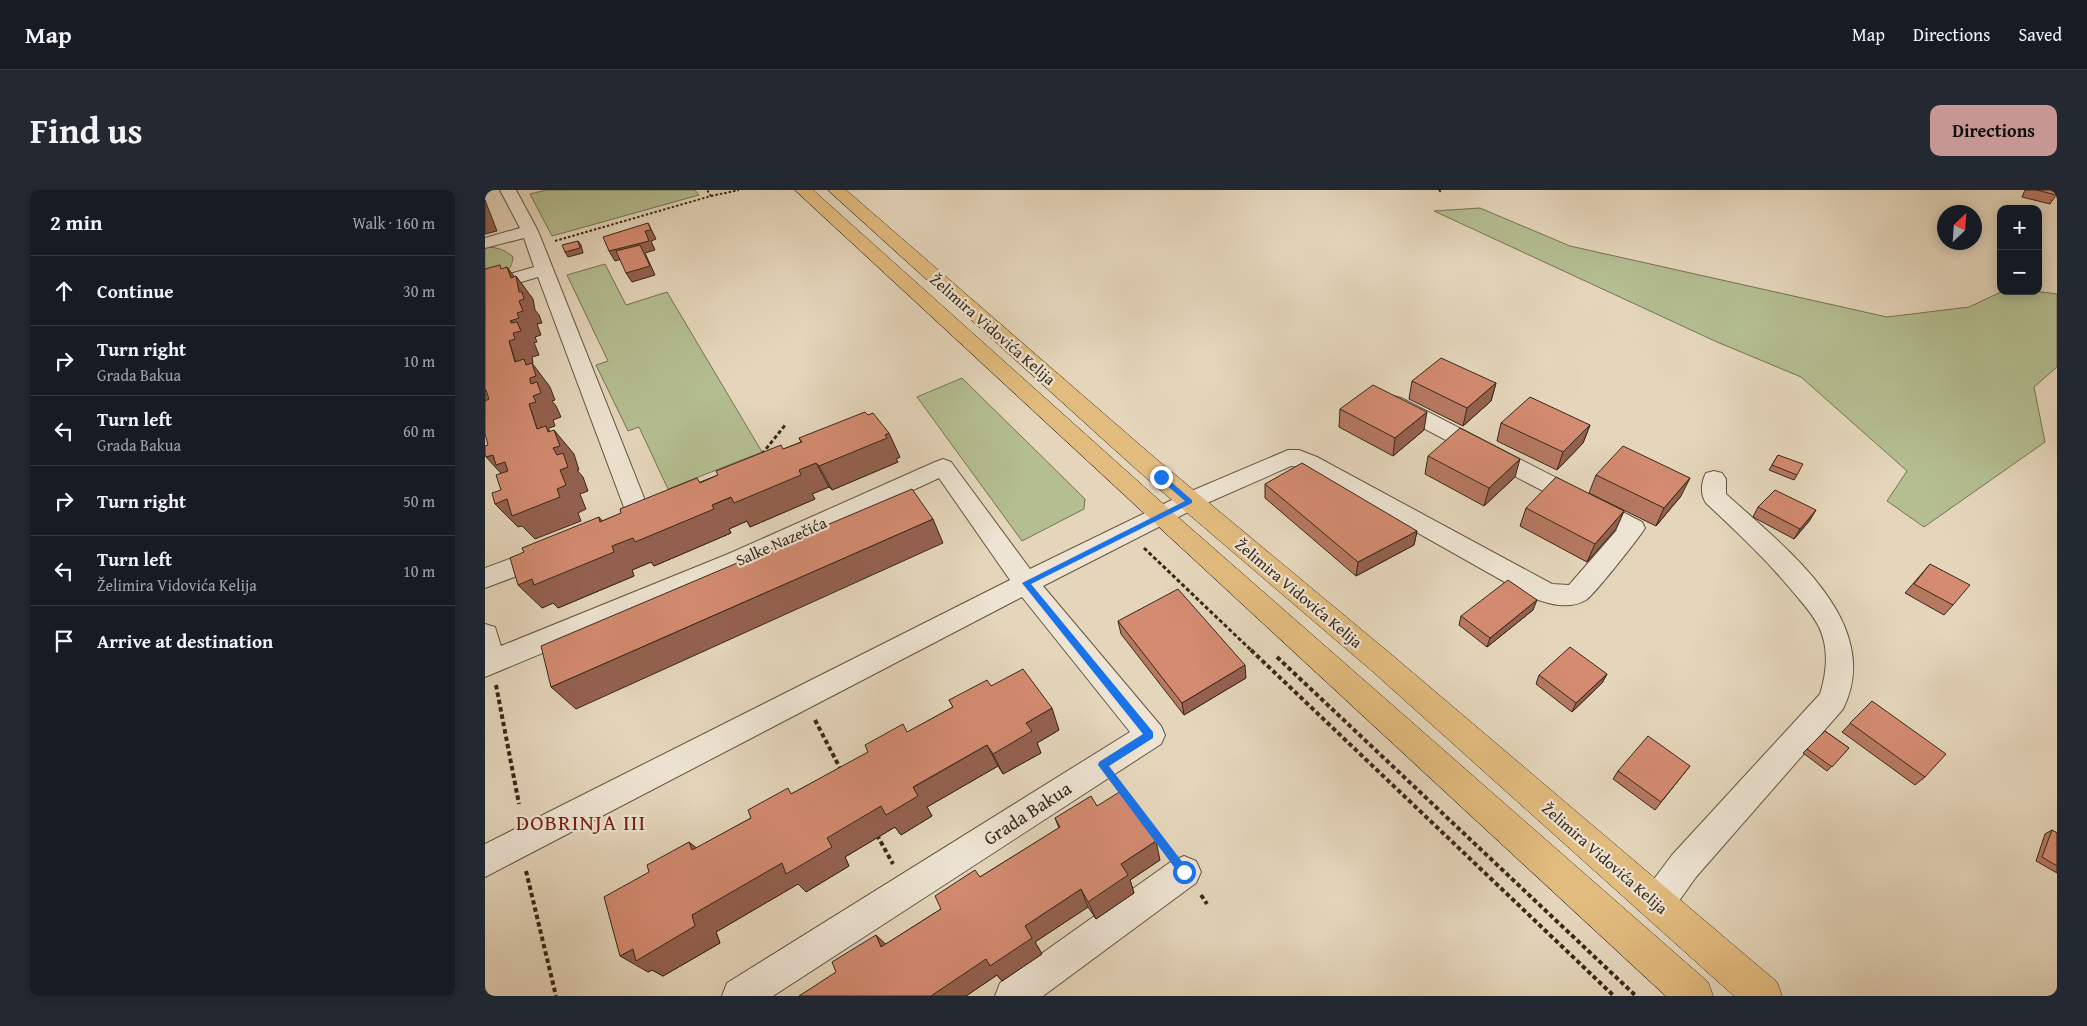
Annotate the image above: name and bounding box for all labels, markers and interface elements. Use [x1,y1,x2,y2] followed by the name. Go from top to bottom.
[25,17,72,52] text: Map
[1852,21,1885,48] text: Map
[1913,21,1990,48] text: Directions
[2018,21,2062,48] text: Saved
[30,105,143,156] text: Find us
[1930,105,2057,156] button: Directions
[1937,205,1982,250] north arrow
[1997,205,2042,295] map controls
[1997,205,2042,250] button: +
[50,207,102,238] text: 2 min
[352,211,435,235] text: Walk · 160 m
[1997,250,2042,295] button: −
[925,267,1062,391] street label: Želimira Vidovića Kelija
[50,277,78,305] icon: ahead
[97,277,174,305] text: Continue
[403,279,435,303] text: 30 m
[97,335,186,363] text: Turn right
[50,347,78,375] icon: right
[403,349,435,373] text: 10 m
[97,363,181,387] text: Grada Bakua
[97,405,172,433] text: Turn left
[50,417,78,445] icon: left
[403,419,435,443] text: 60 m
[97,433,181,457] text: Grada Bakua
[1150,466,1173,489] route end
[50,487,78,515] icon: right
[97,487,186,515] text: Turn right
[403,489,435,513] text: 50 m
[732,510,831,572] street label: Salke Nazečića
[1230,532,1368,654] street label: Želimira Vidovića Kelija
[97,545,172,573] text: Turn left
[50,557,78,585] icon: left
[403,559,435,583] text: 10 m
[97,573,257,597] text: Želimira Vidovića Kelija
[50,627,78,655] icon: arrive
[97,627,273,655] text: Arrive at destination
[978,774,1076,852] street label: Grada Bakua
[1537,796,1674,920] street label: Želimira Vidovića Kelija
[516,806,646,838] district label: DOBRINJA III
[1173,861,1196,884] route start

